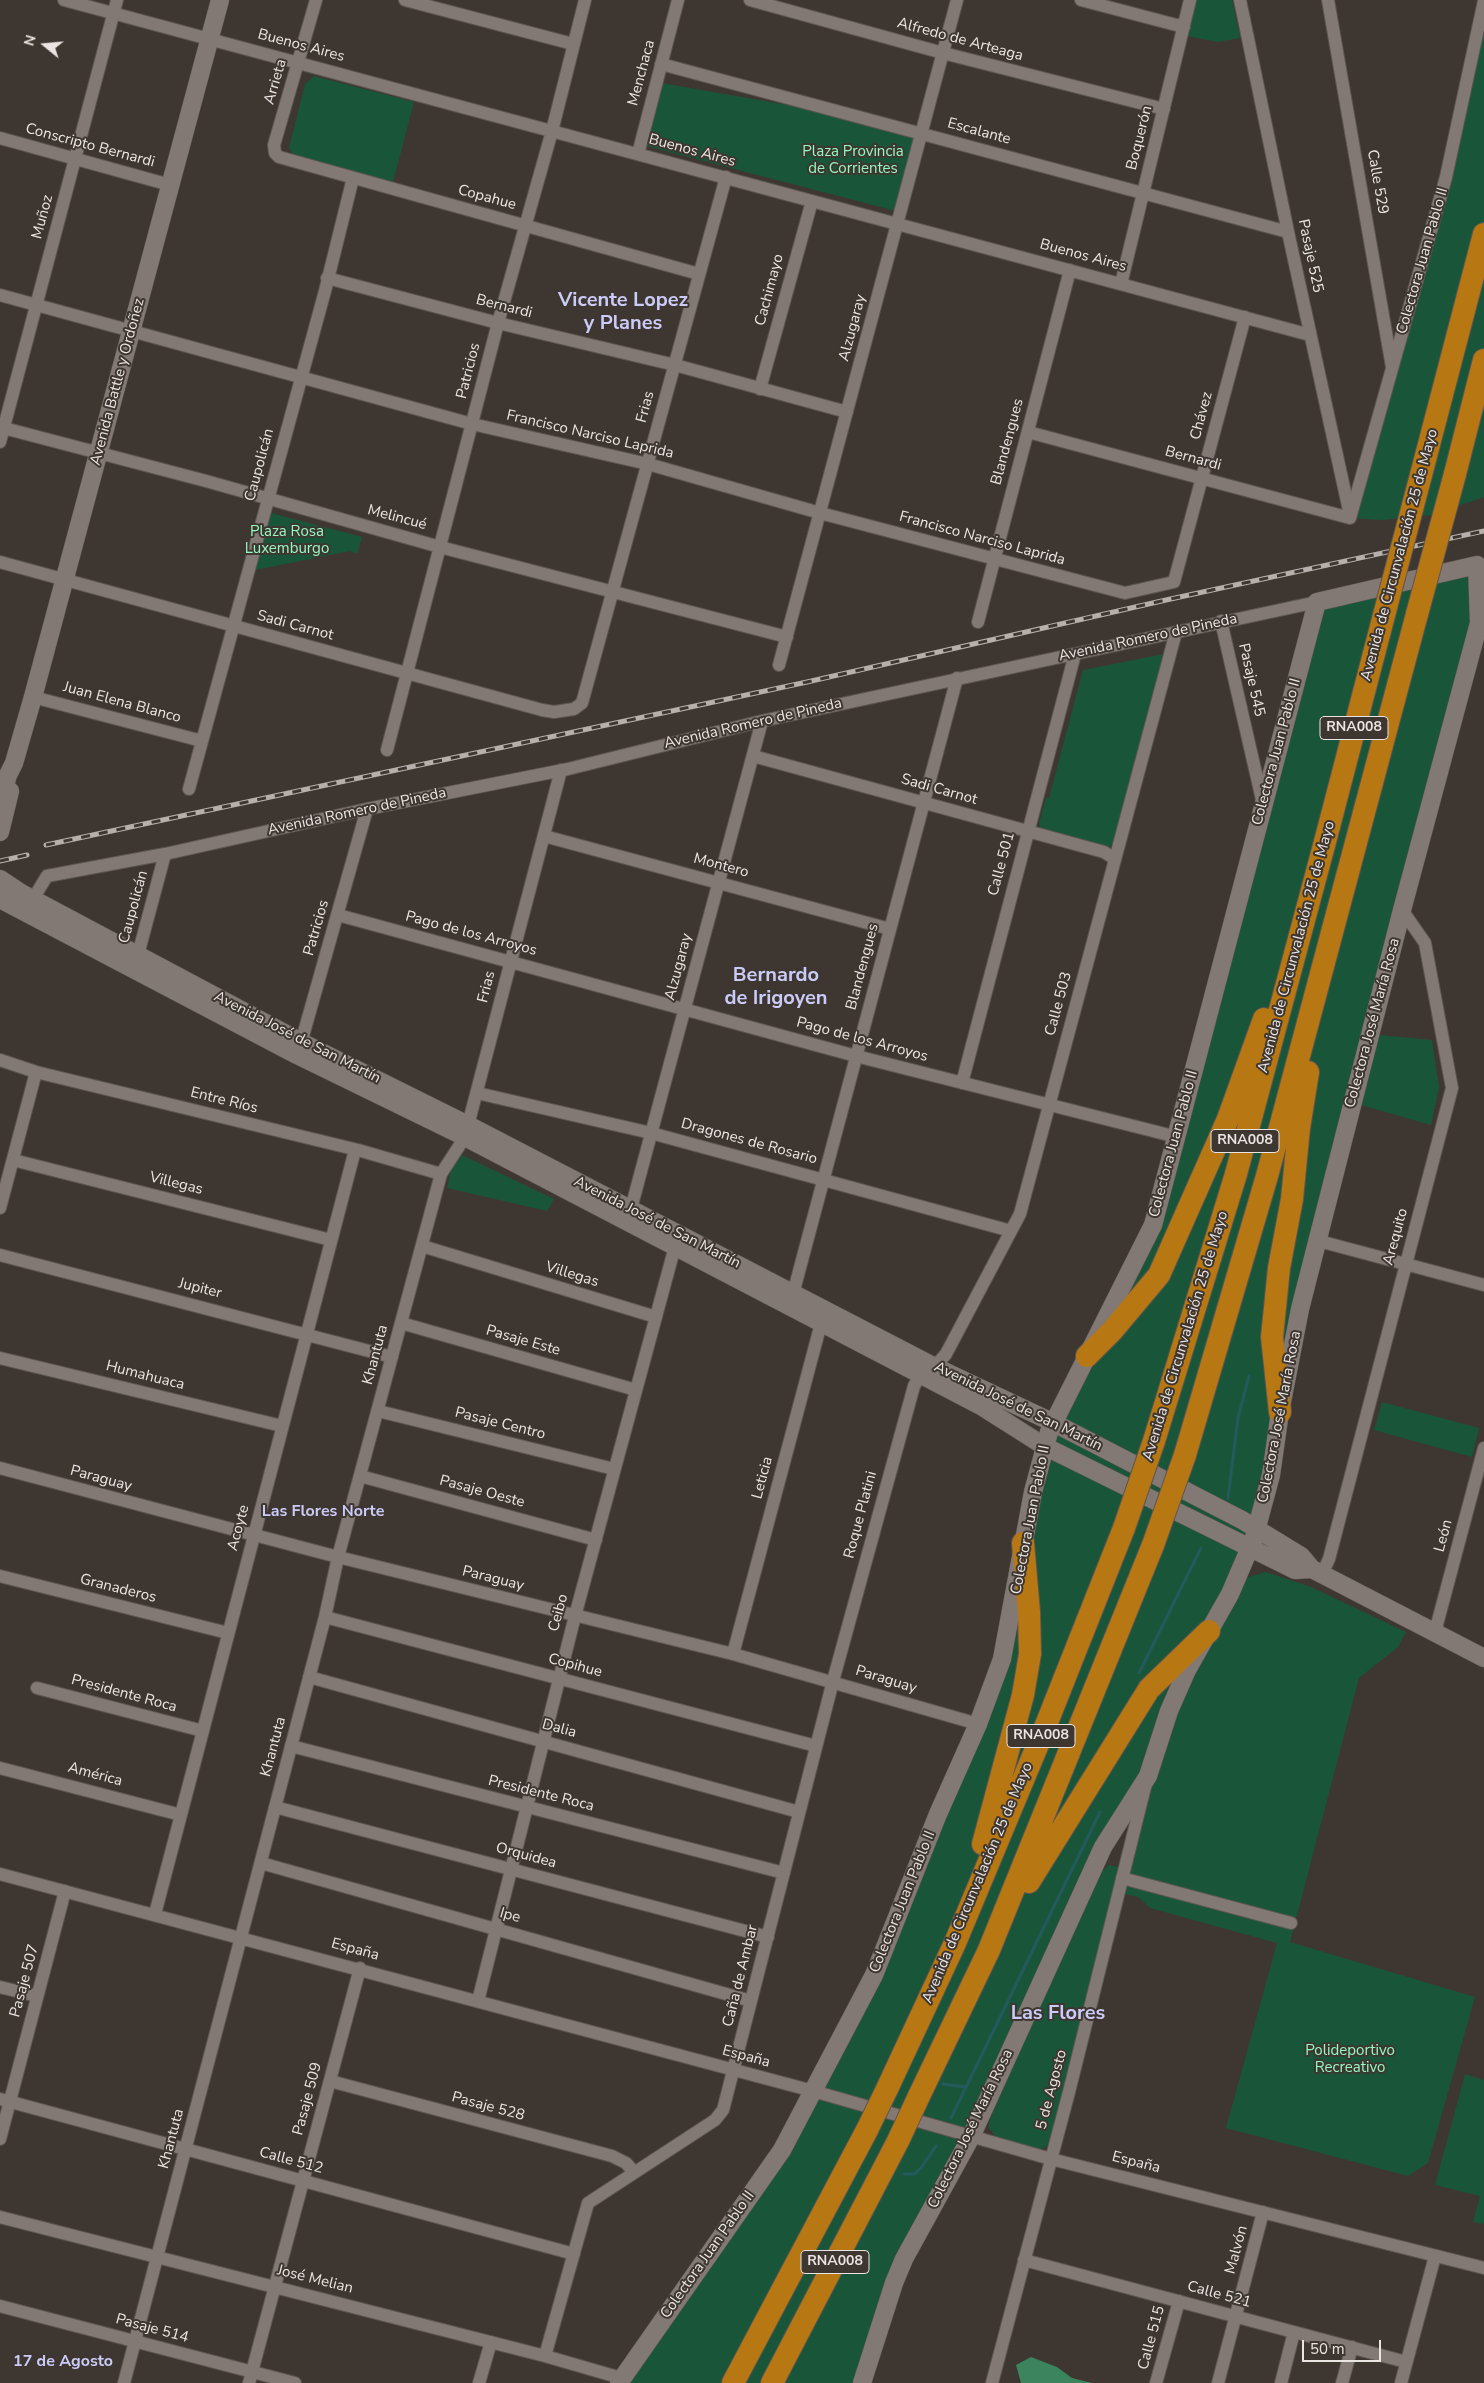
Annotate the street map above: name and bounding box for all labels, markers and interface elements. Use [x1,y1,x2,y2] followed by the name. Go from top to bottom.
[895,15,1025,65] street label: Alfredo de Arteaga
[20,20,70,70] north arrow
[256,26,346,66] street label: Buenos Aires
[20,33,41,48] text: N
[625,38,659,108] street label: Menchaca
[261,57,291,107] street label: Arrieta
[1123,104,1157,172] street label: Boquerón
[945,115,1013,149] street label: Escalante
[23,120,157,172] street label: Conscripto Bernardi
[647,131,737,171] street label: Buenos Aires
[802,143,904,178] park label: Plaza Provincia de Corrientes
[1362,148,1392,216] street label: Calle 529
[456,182,518,214] street label: Copahue
[1393,186,1453,336] street label: Colectora Juan Pablo II
[28,193,58,241] street label: Muñoz
[1293,218,1327,294] street label: Pasaje 525
[1038,236,1128,276] street label: Buenos Aires
[752,252,788,328] street label: Cachimayo
[558,289,688,336] district label: Vicente Lopez y Planes
[474,291,534,323] street label: Bernardi
[835,293,871,363] street label: Alzugaray
[87,297,149,467] street label: Avenida Battle y Ordoñez
[453,341,485,401] street label: Patricios
[633,389,659,425] street label: Frias
[1187,390,1217,442] street label: Chávez
[988,397,1028,487] street label: Blandengues
[505,407,675,463] street label: Francisco Narciso Laprida
[242,427,278,503] street label: Caupolicán
[1358,427,1442,683] street label: Avenida de Circunvalación 25 de Mayo
[1163,443,1223,475] street label: Bernardi
[365,501,429,535] street label: Melincué
[897,508,1067,570] street label: Francisco Narciso Laprida
[245,523,329,558] park label: Plaza Rosa Luxemburgo
[255,607,335,645] street label: Sadi Carnot
[1057,610,1239,666] street label: Avenida Romero de Pineda
[1234,642,1268,718] street label: Pasaje 545
[1249,677,1305,827] street label: Colectora Juan Pablo II
[61,679,183,727] street label: Juan Elena Blanco
[662,695,844,753] street label: Avenida Romero de Pineda
[1320,716,1388,740] road number: RNA008
[899,771,979,809] street label: Sadi Carnot
[266,784,448,840] street label: Avenida Romero de Pineda
[1255,819,1339,1075] street label: Avenida de Circunvalación 25 de Mayo
[985,830,1019,898] street label: Calle 501
[691,850,751,882] street label: Montero
[116,869,152,945] street label: Caupolicán
[300,898,334,958] street label: Patricios
[403,908,539,960] street label: Pago de los Arroyos
[843,922,883,1012] street label: Blandengues
[661,932,697,1002] street label: Alzugaray
[1342,936,1404,1110] street label: Colectora José María Rosa
[724,964,828,1011] district label: Bernardo de Irigoyen
[474,969,500,1005] street label: Frias
[1042,970,1076,1038] street label: Calle 503
[211,988,383,1088] street label: Avenida José de San Martín
[794,1014,930,1066] street label: Pago de los Arroyos
[1146,1069,1202,1219] street label: Colectora Juan Pablo II
[188,1084,260,1118] street label: Entre Ríos
[679,1115,819,1169] street label: Dragones de Rosario
[1211,1130,1279,1152] road number: RNA008
[147,1169,205,1199] street label: Villegas
[571,1173,743,1273] street label: Avenida José de San Martín
[1380,1206,1412,1268] street label: Arequito
[1139,1209,1233,1463] street label: Avenida de Circunvalación 25 de Mayo
[543,1258,601,1292] street label: Villegas
[176,1275,224,1303] street label: Jupiter
[484,1322,562,1360] street label: Pasaje Este
[359,1323,393,1387] street label: Khantuta
[1254,1329,1306,1505] street label: Colectora José María Rosa
[104,1358,186,1394] street label: Humahuaca
[931,1358,1105,1456] street label: Avenida José de San Martín
[453,1404,547,1444] street label: Pasaje Centro
[1008,1444,1054,1596] street label: Colectora Juan Pablo II
[749,1455,777,1501] street label: Leticia
[68,1462,134,1496] street label: Paraguay
[841,1469,881,1561] street label: Roque Platini
[437,1472,527,1512] street label: Pasaje Oeste
[262,1502,384,1522] district label: Las Flores Norte
[224,1503,254,1553] street label: Acoyte
[1431,1518,1457,1554] street label: León
[460,1563,526,1595] street label: Paraguay
[78,1571,158,1607] street label: Granaderos
[545,1592,573,1634] street label: Ceibo
[546,1650,604,1682] street label: Copihue
[853,1662,919,1698] street label: Paraguay
[69,1671,179,1717] street label: Presidente Roca
[257,1715,291,1779] street label: Khantuta
[540,1716,578,1742] street label: Dalia
[1007,1724,1075,1748] road number: RNA008
[66,1759,124,1791] street label: América
[919,1760,1037,2006] street label: Avenida de Circunvalación 25 de Mayo
[486,1772,596,1816] street label: Presidente Roca
[866,1828,940,1976] street label: Colectora Juan Pablo II
[494,1839,558,1873] street label: Orquidea
[498,1905,522,1927] street label: Ipe
[720,1923,762,2029] street label: Caña de Ambar
[329,1935,381,1965] street label: España
[7,1943,43,2019] street label: Pasaje 507
[1011,2002,1105,2026] district label: Las Flores
[720,2042,772,2072] street label: España
[1305,2042,1395,2077] park label: Polideportivo Recreativo
[925,2046,1017,2212] street label: Colectora José María Rosa
[1033,2048,1071,2132] street label: 5 de Agosto
[290,2061,326,2137] street label: Pasaje 509
[450,2089,526,2125] street label: Pasaje 528
[155,2107,189,2171] street label: Khantuta
[257,2144,325,2178] street label: Calle 512
[1110,2148,1162,2178] street label: España
[657,2188,759,2322] street label: Colectora Juan Pablo II
[1222,2224,1252,2276] street label: Malvón
[801,2250,869,2274] road number: RNA008
[275,2262,355,2298] street label: José Melian
[1185,2278,1253,2312] street label: Calle 521
[1135,2304,1169,2372] street label: Calle 515
[114,2311,190,2347] street label: Pasaje 514
[1304,2330,1383,2362] scale bar
[1310,2339,1345,2359] text: 50 m
[13,2352,113,2372] district label: 17 de Agosto

